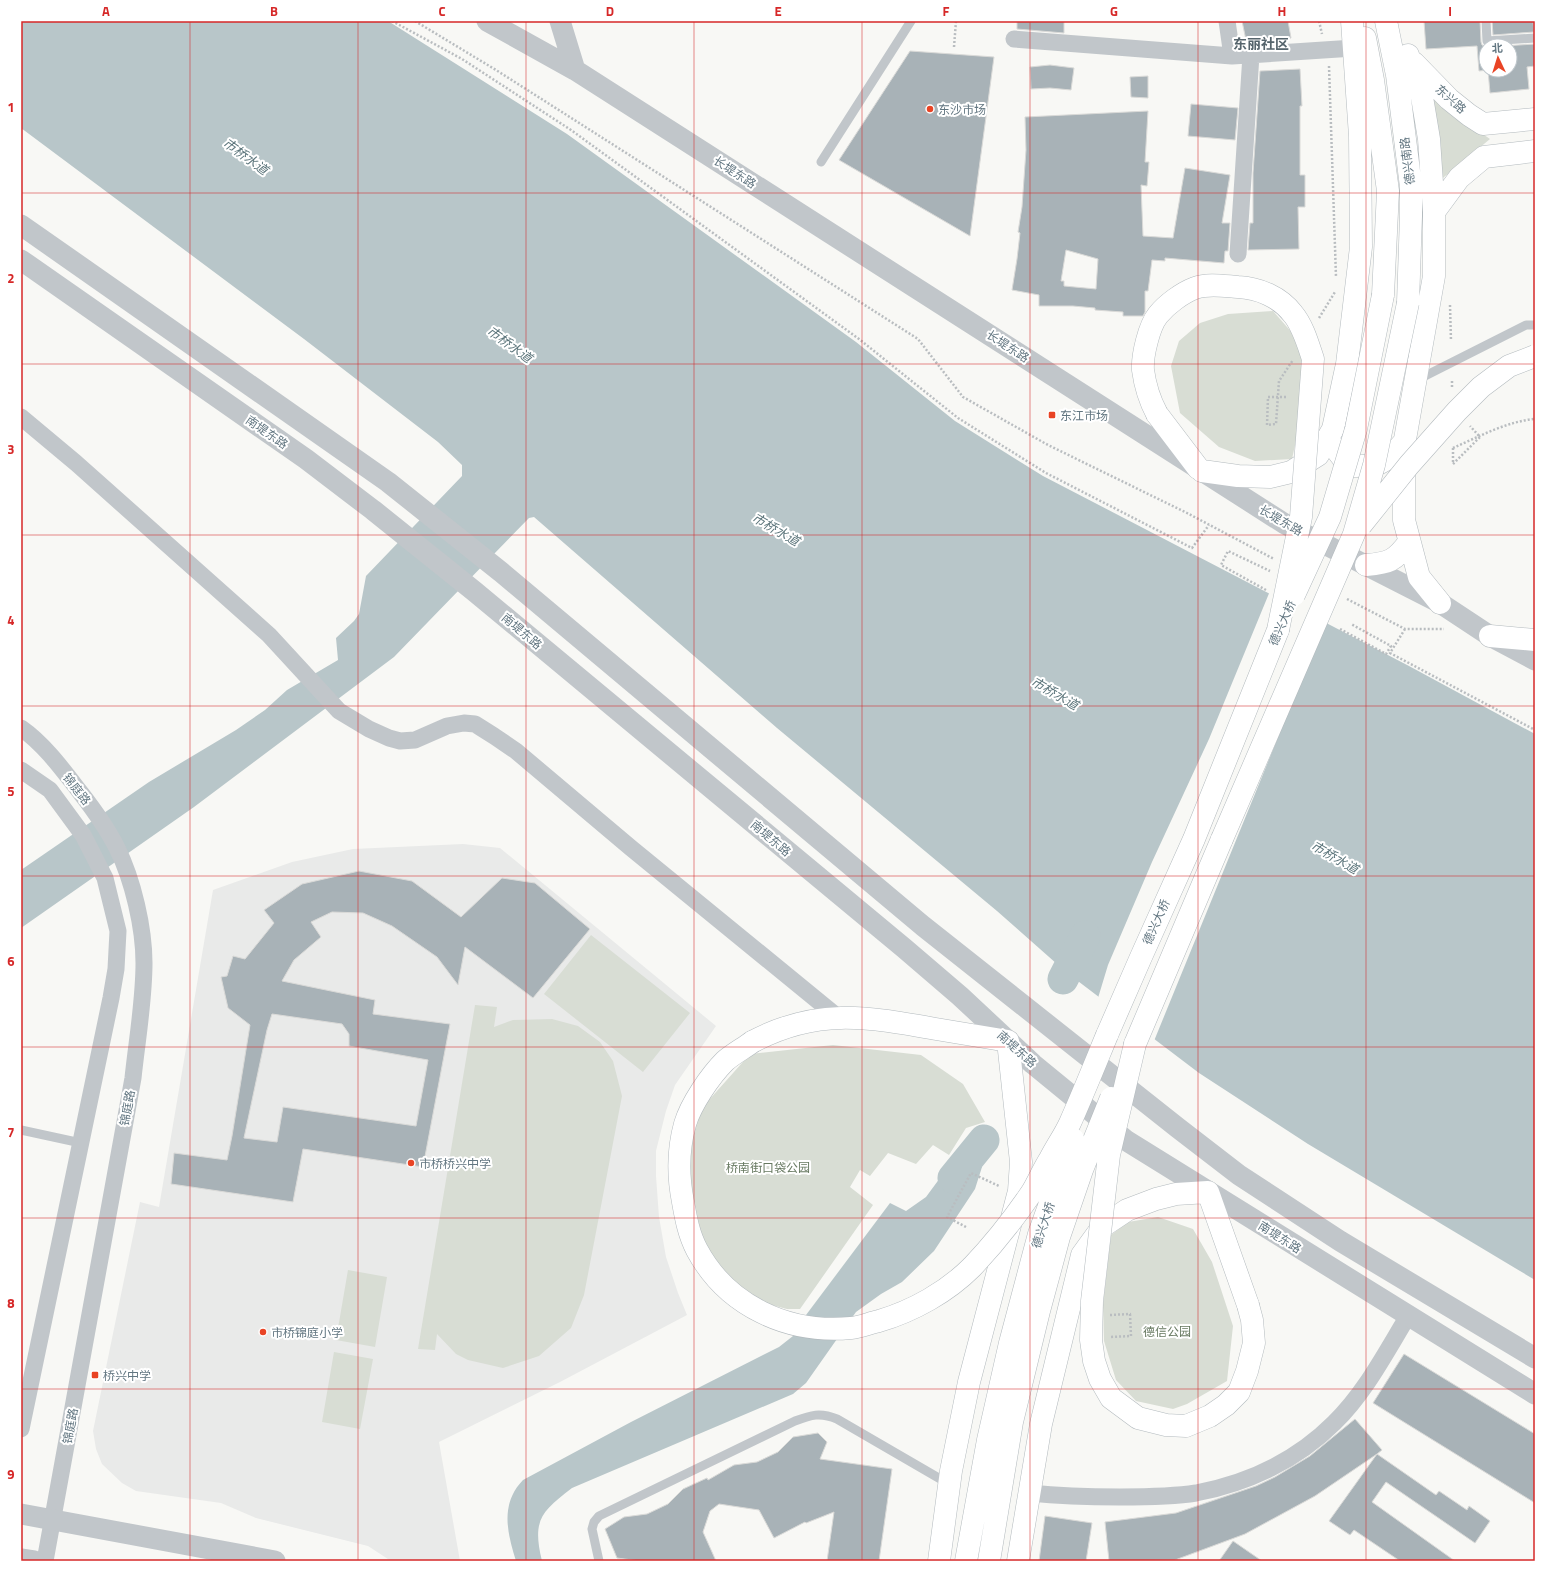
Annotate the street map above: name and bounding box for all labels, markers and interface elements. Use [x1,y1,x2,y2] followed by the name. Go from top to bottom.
[102,1,110,21] text: A
[270,1,278,21] text: B
[438,1,446,21] text: C
[606,1,614,21] text: D
[774,1,782,21] text: E
[943,1,950,21] text: F
[1110,1,1118,21] text: G
[1278,1,1286,21] text: H
[1448,1,1452,21] text: I
[1233,33,1289,54] district label: 东丽社区
[1478,38,1518,78] north arrow
[1491,40,1503,56] text: 北
[1431,80,1471,118] street label: 东兴路
[7,97,15,117] text: 1
[938,100,986,119] place label: 东沙市场
[925,104,935,114] marker: 东沙市场
[219,133,275,181] water label: 市桥水道
[1395,136,1419,186] street label: 德兴南路
[710,151,760,193] street label: 长堤东路
[7,268,15,288] text: 2
[483,321,539,369] water label: 市桥水道
[983,325,1033,367] street label: 长堤东路
[1060,406,1108,425] place label: 东江市场
[242,410,292,454] street label: 南堤东路
[1047,410,1057,420] marker: 东江市场
[7,439,15,459] text: 3
[1255,500,1307,540] street label: 长堤东路
[748,507,805,552] water label: 市桥水道
[1264,597,1300,649] street label: 德兴大桥
[498,608,546,654] street label: 南堤东路
[7,610,15,630] text: 4
[1027,671,1084,716] water label: 市桥水道
[58,769,96,809] street label: 锦庭路
[7,781,15,801] text: 5
[747,815,795,861] street label: 南堤东路
[1307,835,1364,880] water label: 市桥水道
[1138,896,1174,948] street label: 德兴大桥
[7,951,15,971] text: 6
[993,1026,1041,1072] street label: 南堤东路
[115,1089,139,1127] street label: 锦庭路
[7,1122,15,1142] text: 7
[419,1154,491,1173] place label: 市桥桥兴中学
[406,1158,416,1168] marker: 市桥桥兴中学
[726,1158,810,1177] park label: 桥南街口袋公园
[1027,1199,1059,1251] street label: 德兴大桥
[1255,1216,1305,1258] street label: 南堤东路
[7,1293,15,1313] text: 8
[1143,1322,1191,1341] park label: 德信公园
[271,1323,343,1342] place label: 市桥锦庭小学
[258,1327,268,1337] marker: 市桥锦庭小学
[103,1366,151,1385] place label: 桥兴中学
[90,1370,100,1380] marker: 桥兴中学
[58,1407,82,1445] street label: 锦庭路
[7,1464,15,1484] text: 9

